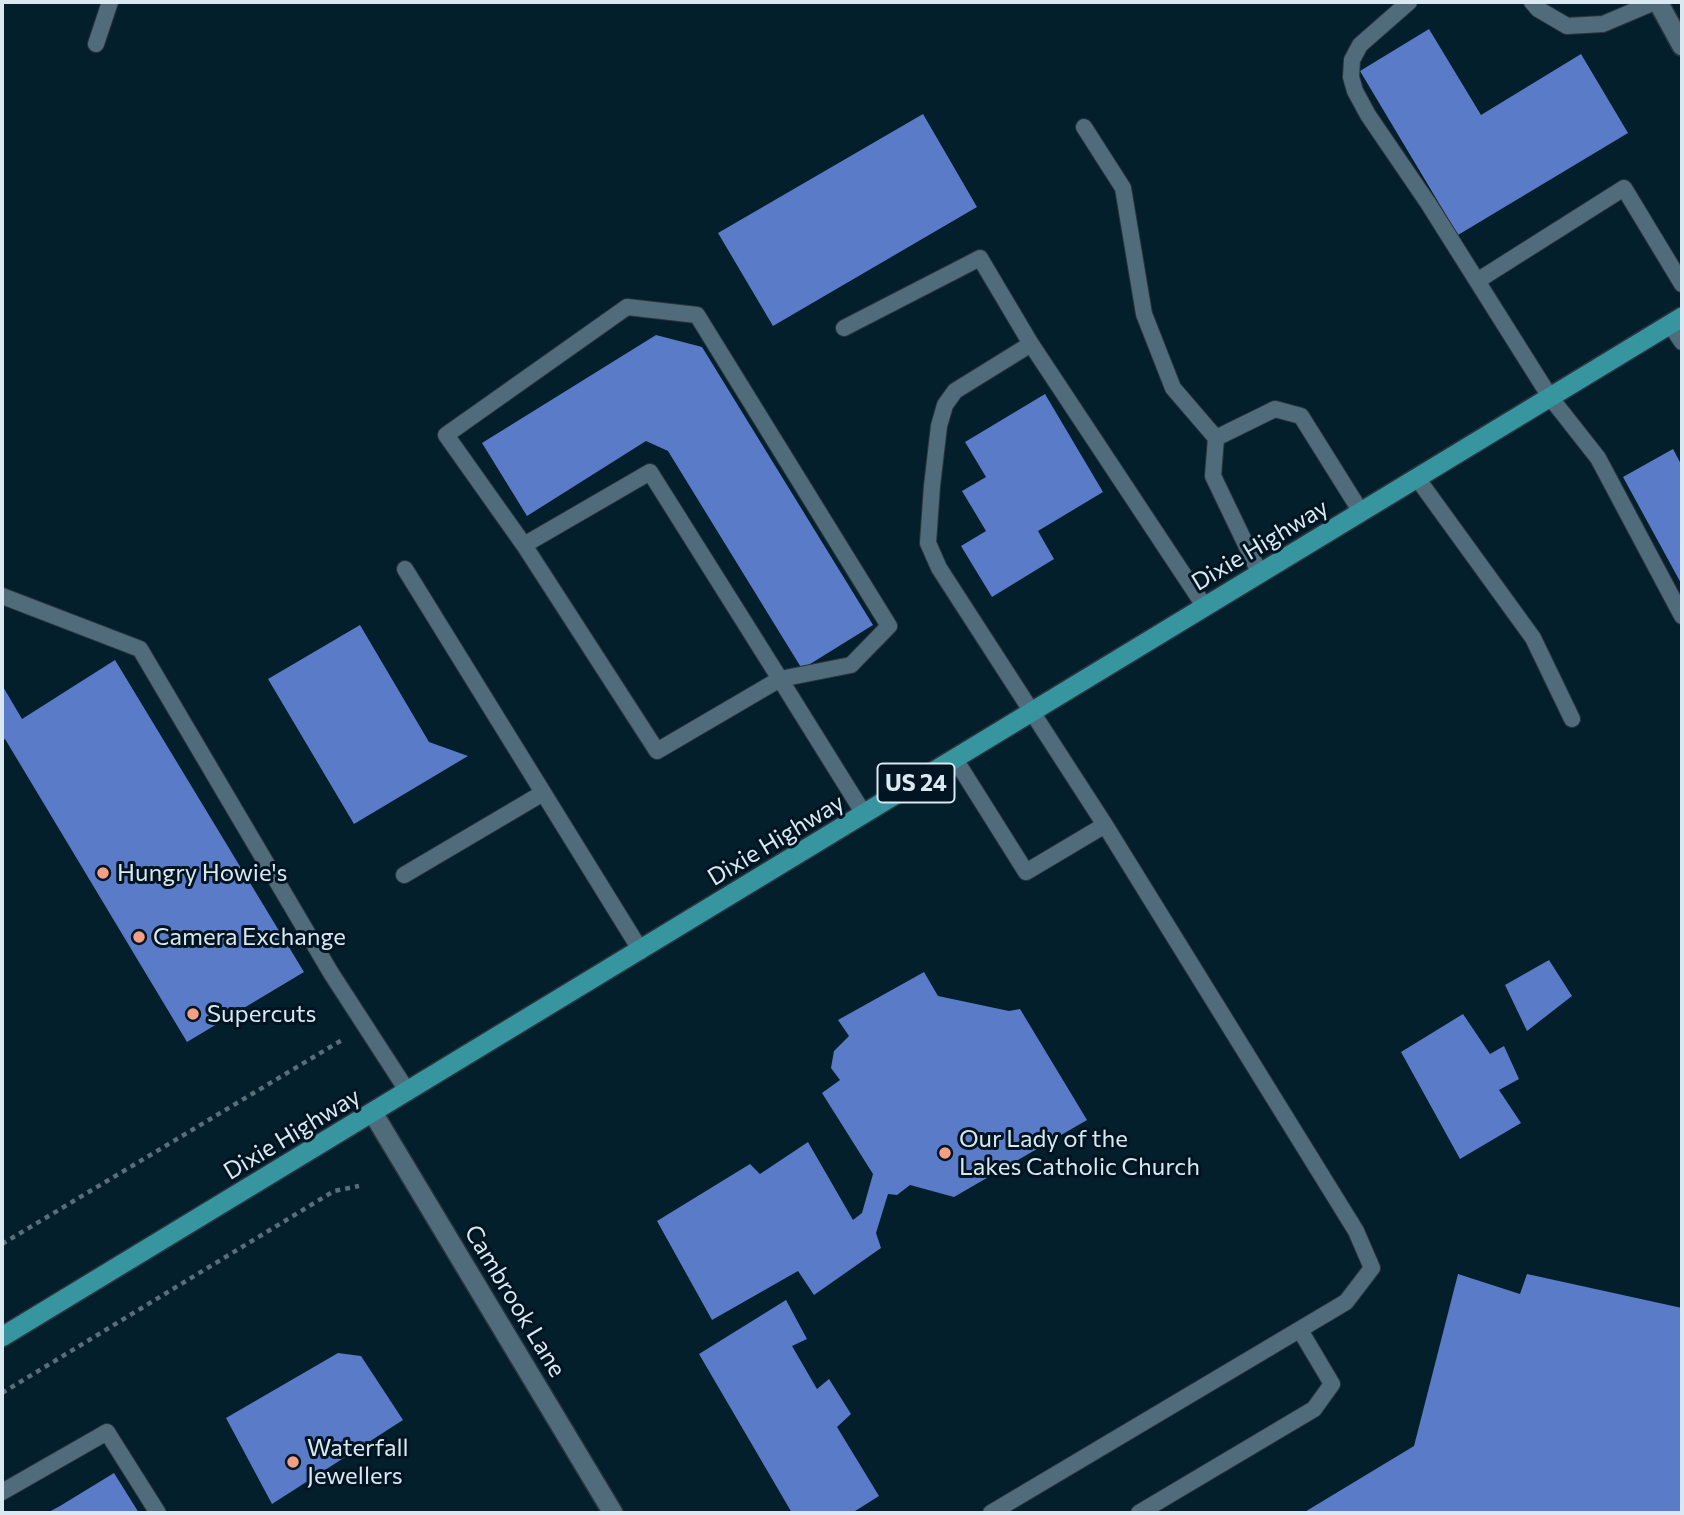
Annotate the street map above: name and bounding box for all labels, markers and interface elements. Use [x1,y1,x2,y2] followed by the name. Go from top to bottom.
[1186,493,1334,597] street label: Dixie Highway
[878,764,954,803] road number: US 24
[702,788,850,892] street label: Dixie Highway
[117,859,287,887] place label: Hungry Howie's
[95,865,111,881] marker: Hungry Howie's
[153,923,346,951] place label: Camera Exchange
[131,929,147,945] marker: Camera Exchange
[207,1000,317,1028] place label: Supercuts
[185,1006,201,1022] marker: Supercuts
[218,1082,366,1186] street label: Dixie Highway
[959,1125,1200,1181] place label: Our Lady of the Lakes Catholic Church
[937,1145,953,1161] marker: Our Lady of the Lakes Catholic Church
[458,1220,572,1382] street label: Cambrook Lane
[307,1434,409,1490] place label: Waterfall Jewellers
[285,1454,301,1470] marker: Waterfall Jewellers

